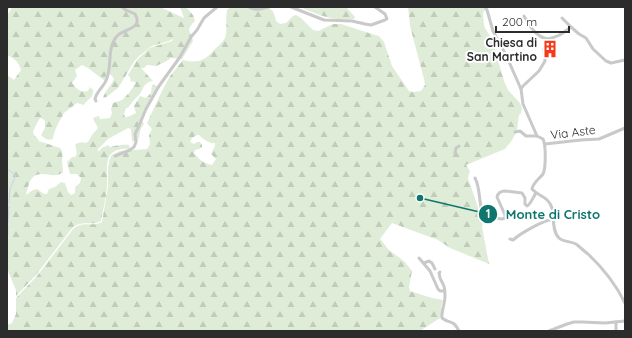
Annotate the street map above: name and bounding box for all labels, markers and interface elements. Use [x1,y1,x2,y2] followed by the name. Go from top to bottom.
[496,8,569,34] scale bar
[502,14,537,29] text: 200 m
[467,35,538,64] place label: Chiesa di San Martino
[540,39,560,59] building icon: Chiesa di San Martino
[550,122,597,142] street label: Via Aste
[478,202,608,227] callout: Monte di Cristo
[486,206,490,221] text: 1
[506,206,600,222] text: Monte di Cristo

